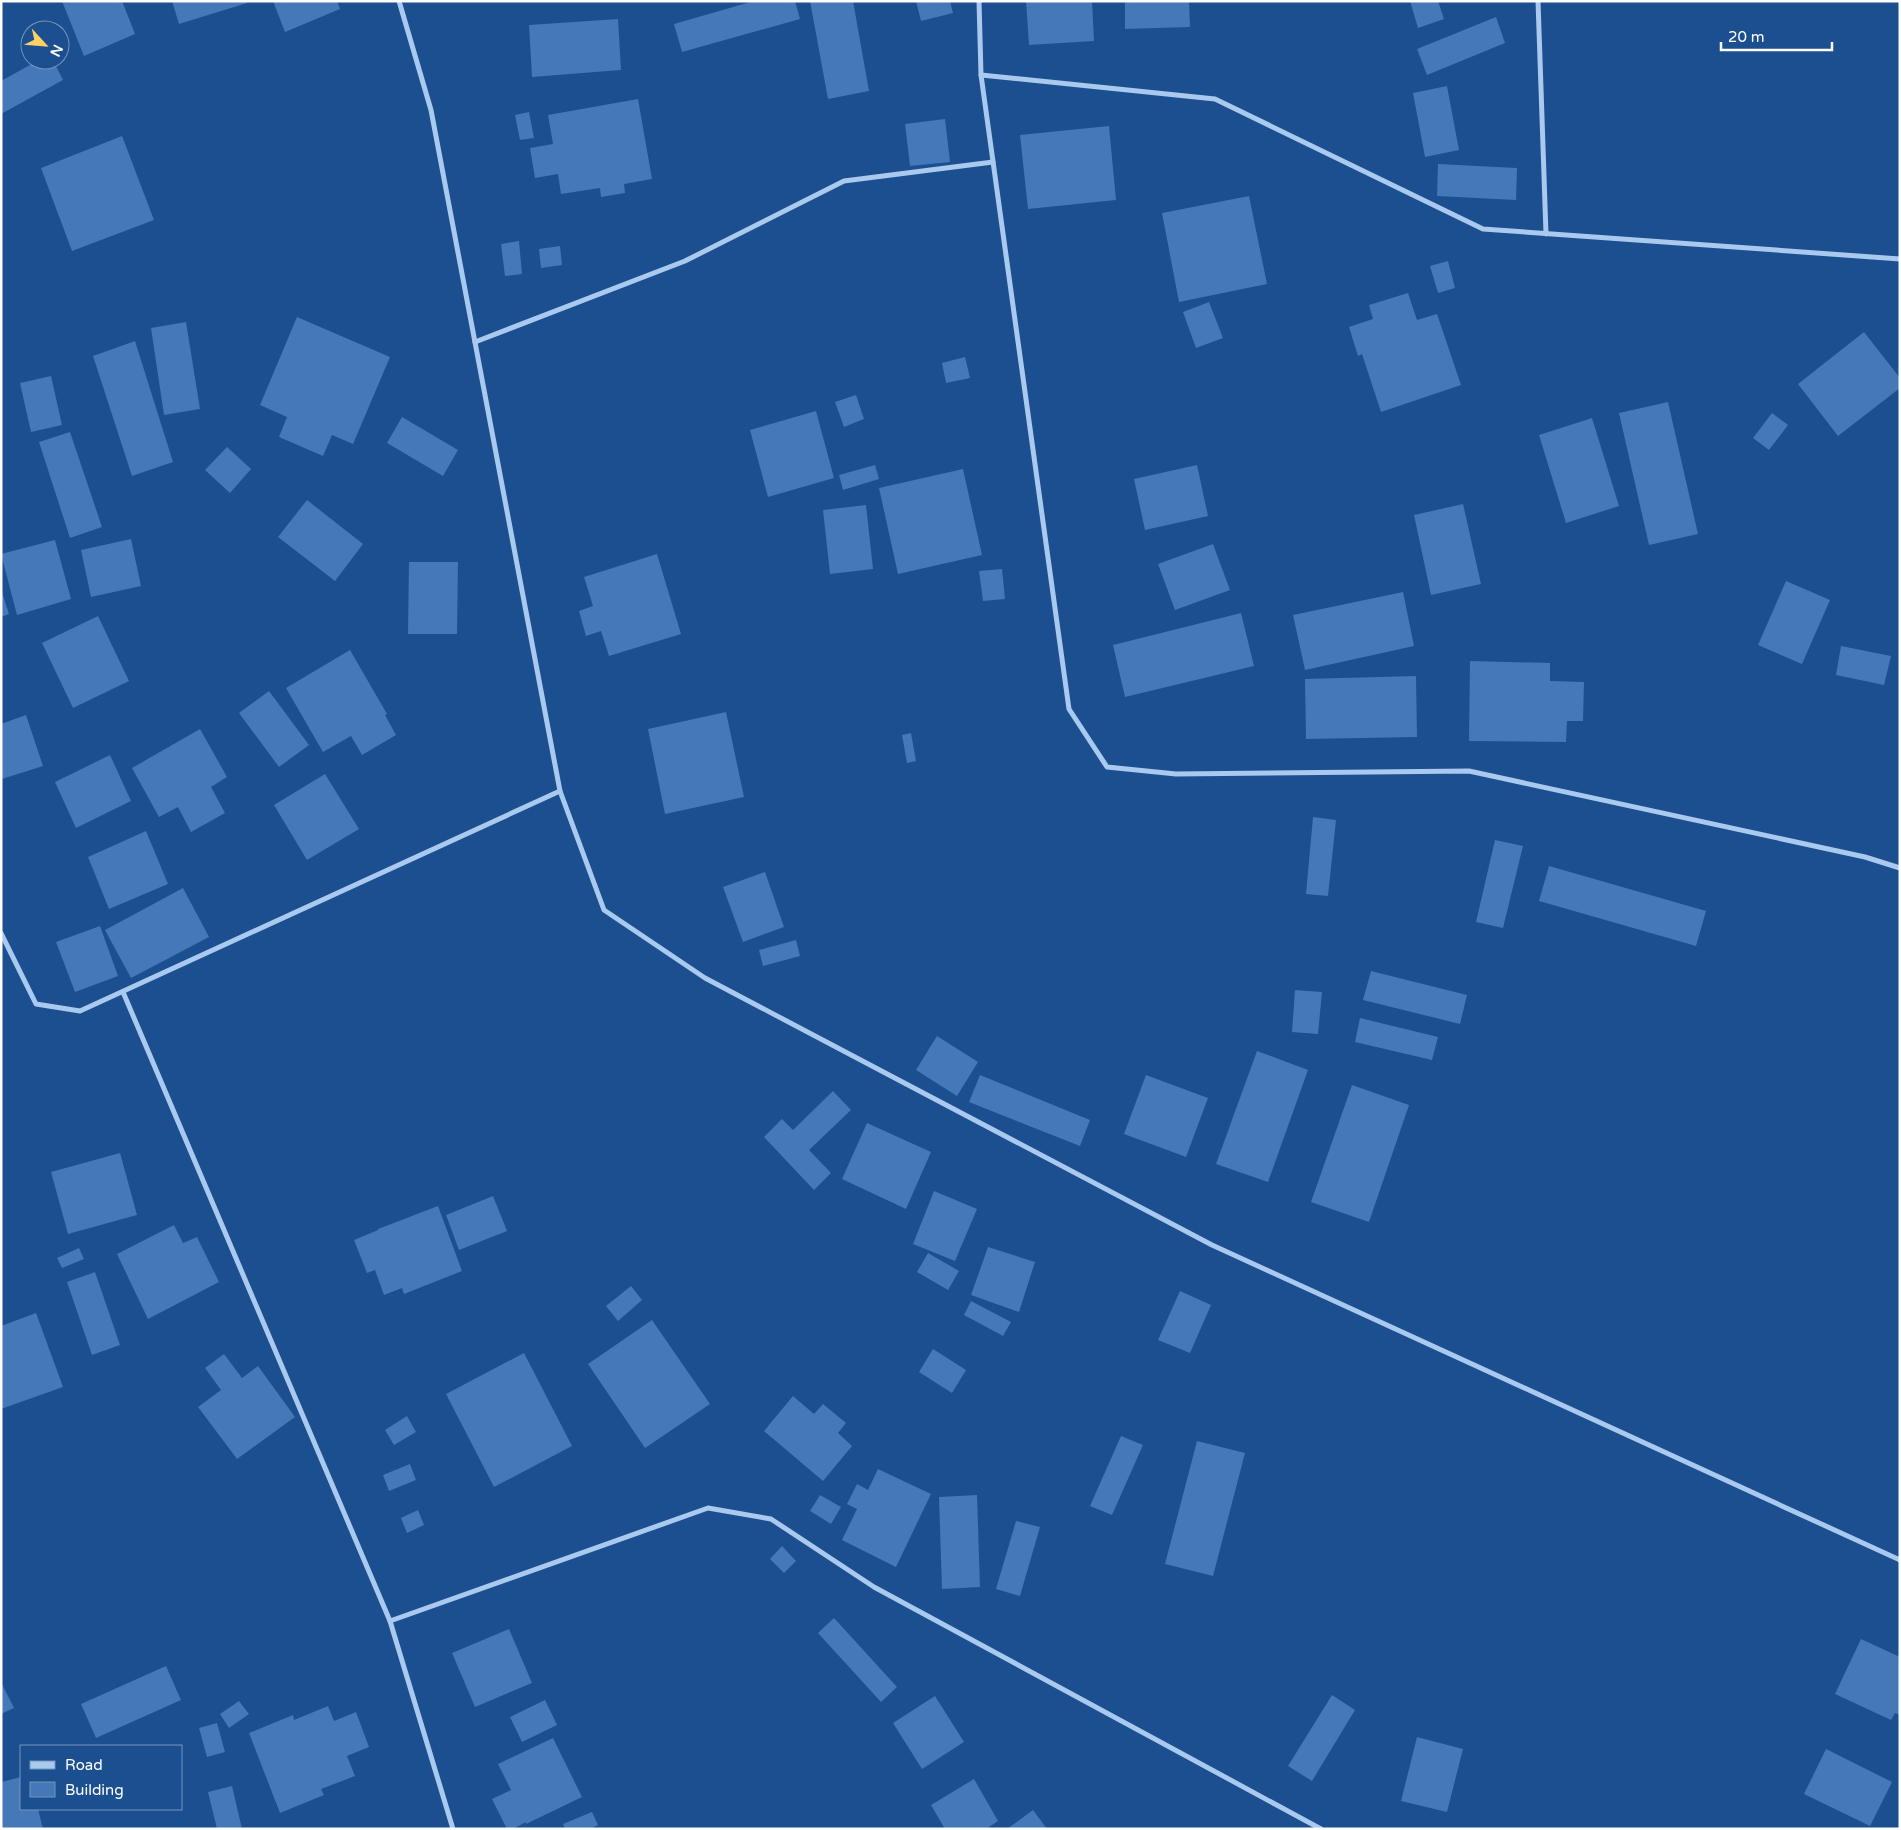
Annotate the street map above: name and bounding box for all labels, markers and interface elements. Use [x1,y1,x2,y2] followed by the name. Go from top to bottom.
[20,20,70,70] north arrow
[1721,20,1832,52] scale bar
[1728,28,1765,46] text: 20 m
[46,42,66,59] text: N
[20,1745,182,1810] legend
[65,1756,103,1774] text: Road
[65,1781,124,1799] text: Building

